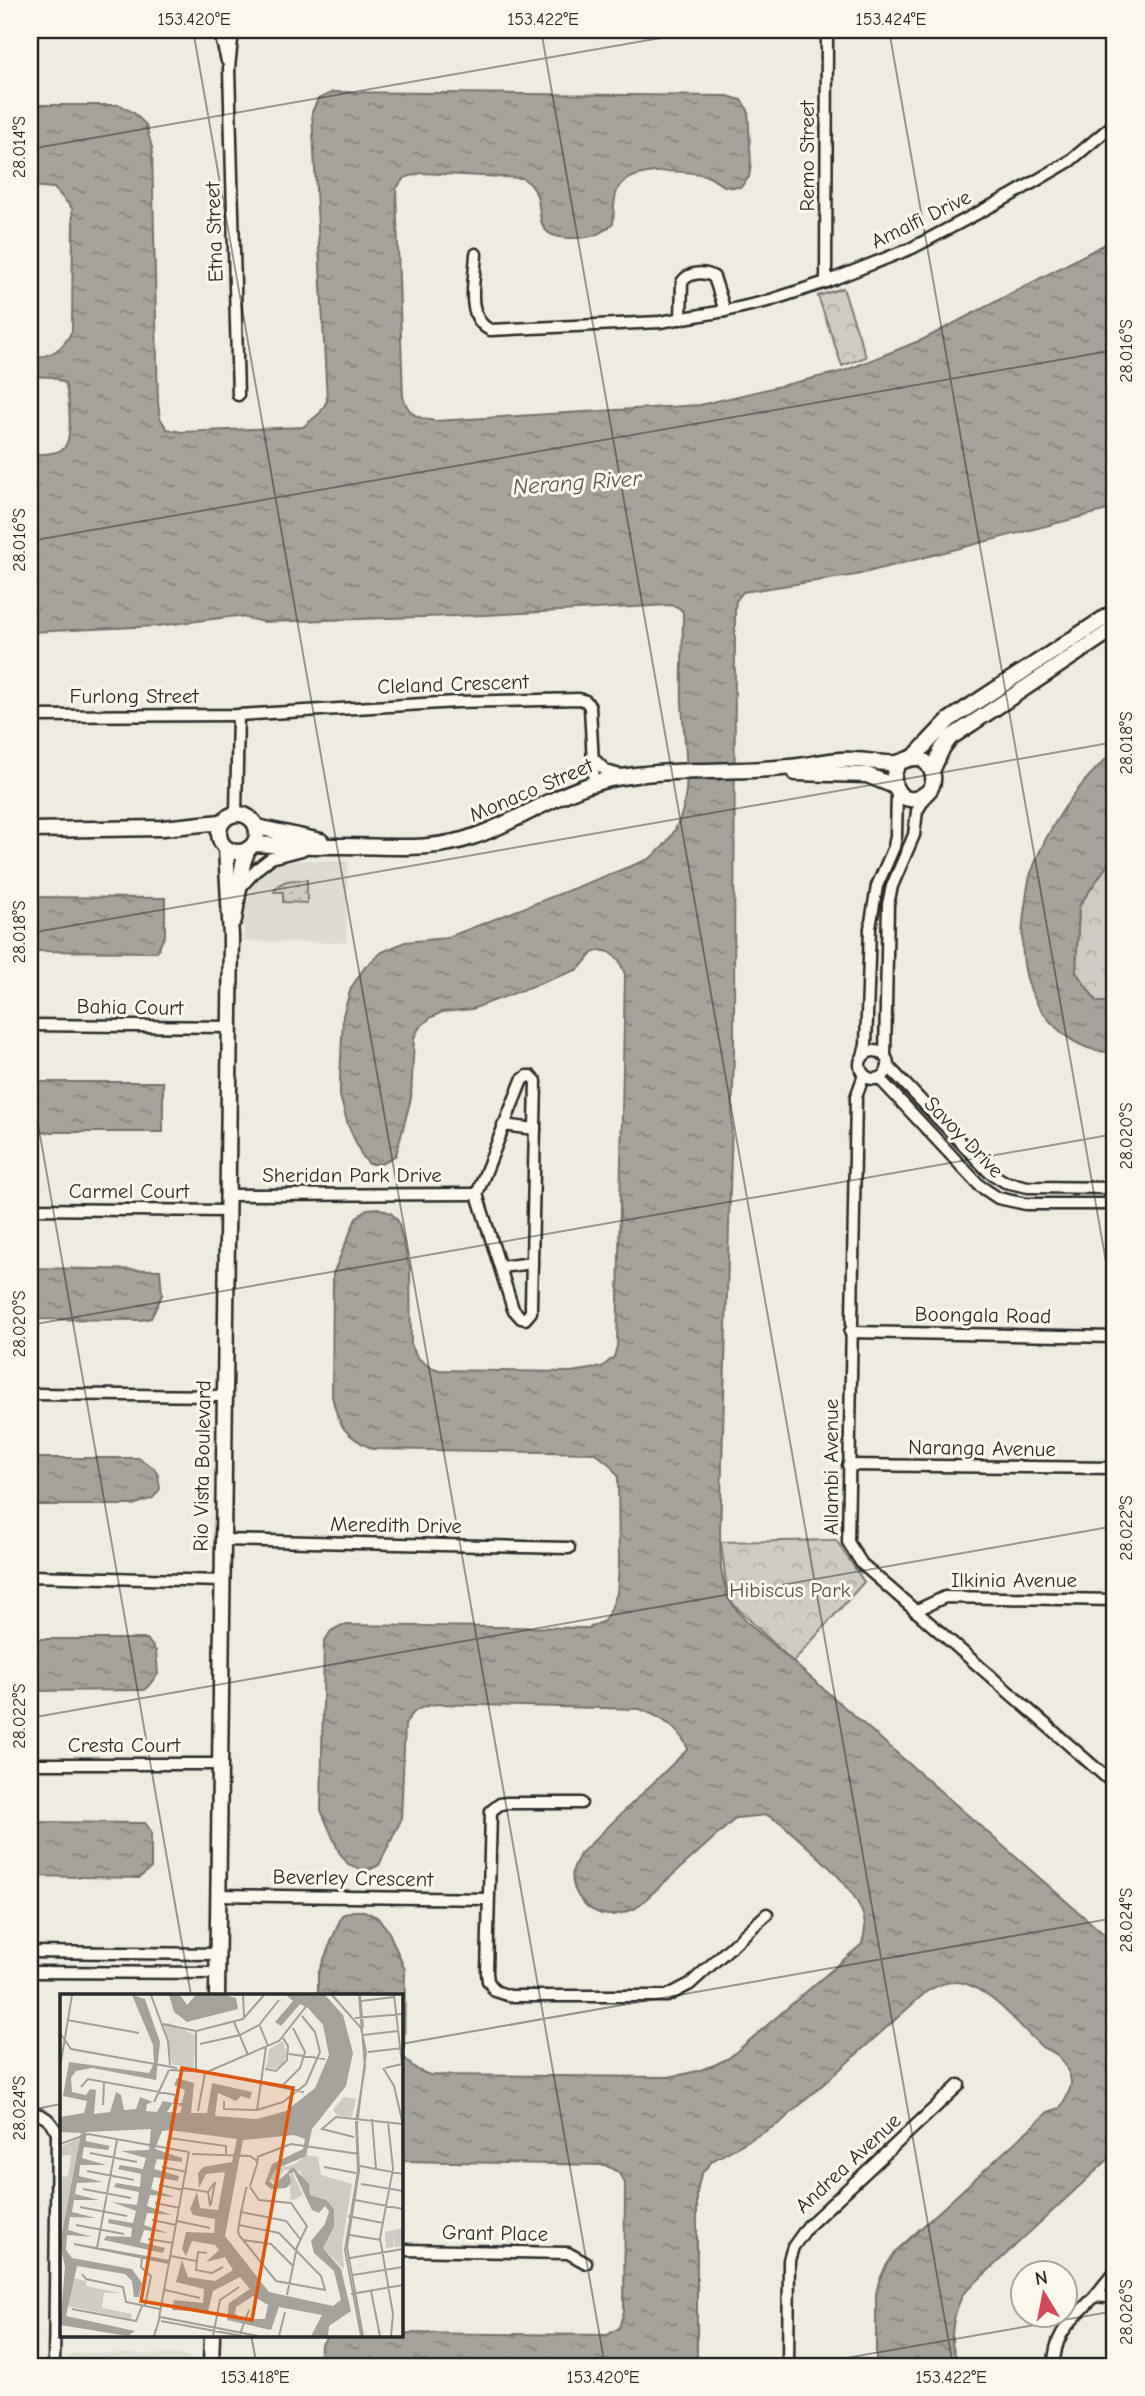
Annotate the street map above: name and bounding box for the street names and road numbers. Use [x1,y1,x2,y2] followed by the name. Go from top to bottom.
[795,100,819,211] street label: Remo Street
[200,180,228,283] street label: Etna Street
[867,185,975,253] street label: Amalfi Drive
[377,669,530,699] street label: Cleland Crescent
[69,684,200,708] street label: Furlong Street
[466,753,597,827] street label: Monaco Street
[76,994,185,1020] street label: Bahia Court
[919,1091,1009,1183] street label: Savoy Drive
[262,1163,442,1187] street label: Sheridan Park Drive
[69,1179,190,1203] street label: Carmel Court
[914,1302,1052,1328] street label: Boongala Road
[189,1380,215,1552] street label: Rio Vista Boulevard
[819,1399,843,1535] street label: Allambi Avenue
[908,1435,1056,1461] street label: Naranga Avenue
[330,1512,462,1538] street label: Meredith Drive
[951,1568,1077,1592] street label: Ilkinia Avenue
[68,1733,181,1757] street label: Cresta Court
[273,1865,434,1891] street label: Beverley Crescent
[790,2108,906,2218] street label: Andrea Avenue
[442,2220,548,2246] street label: Grant Place

